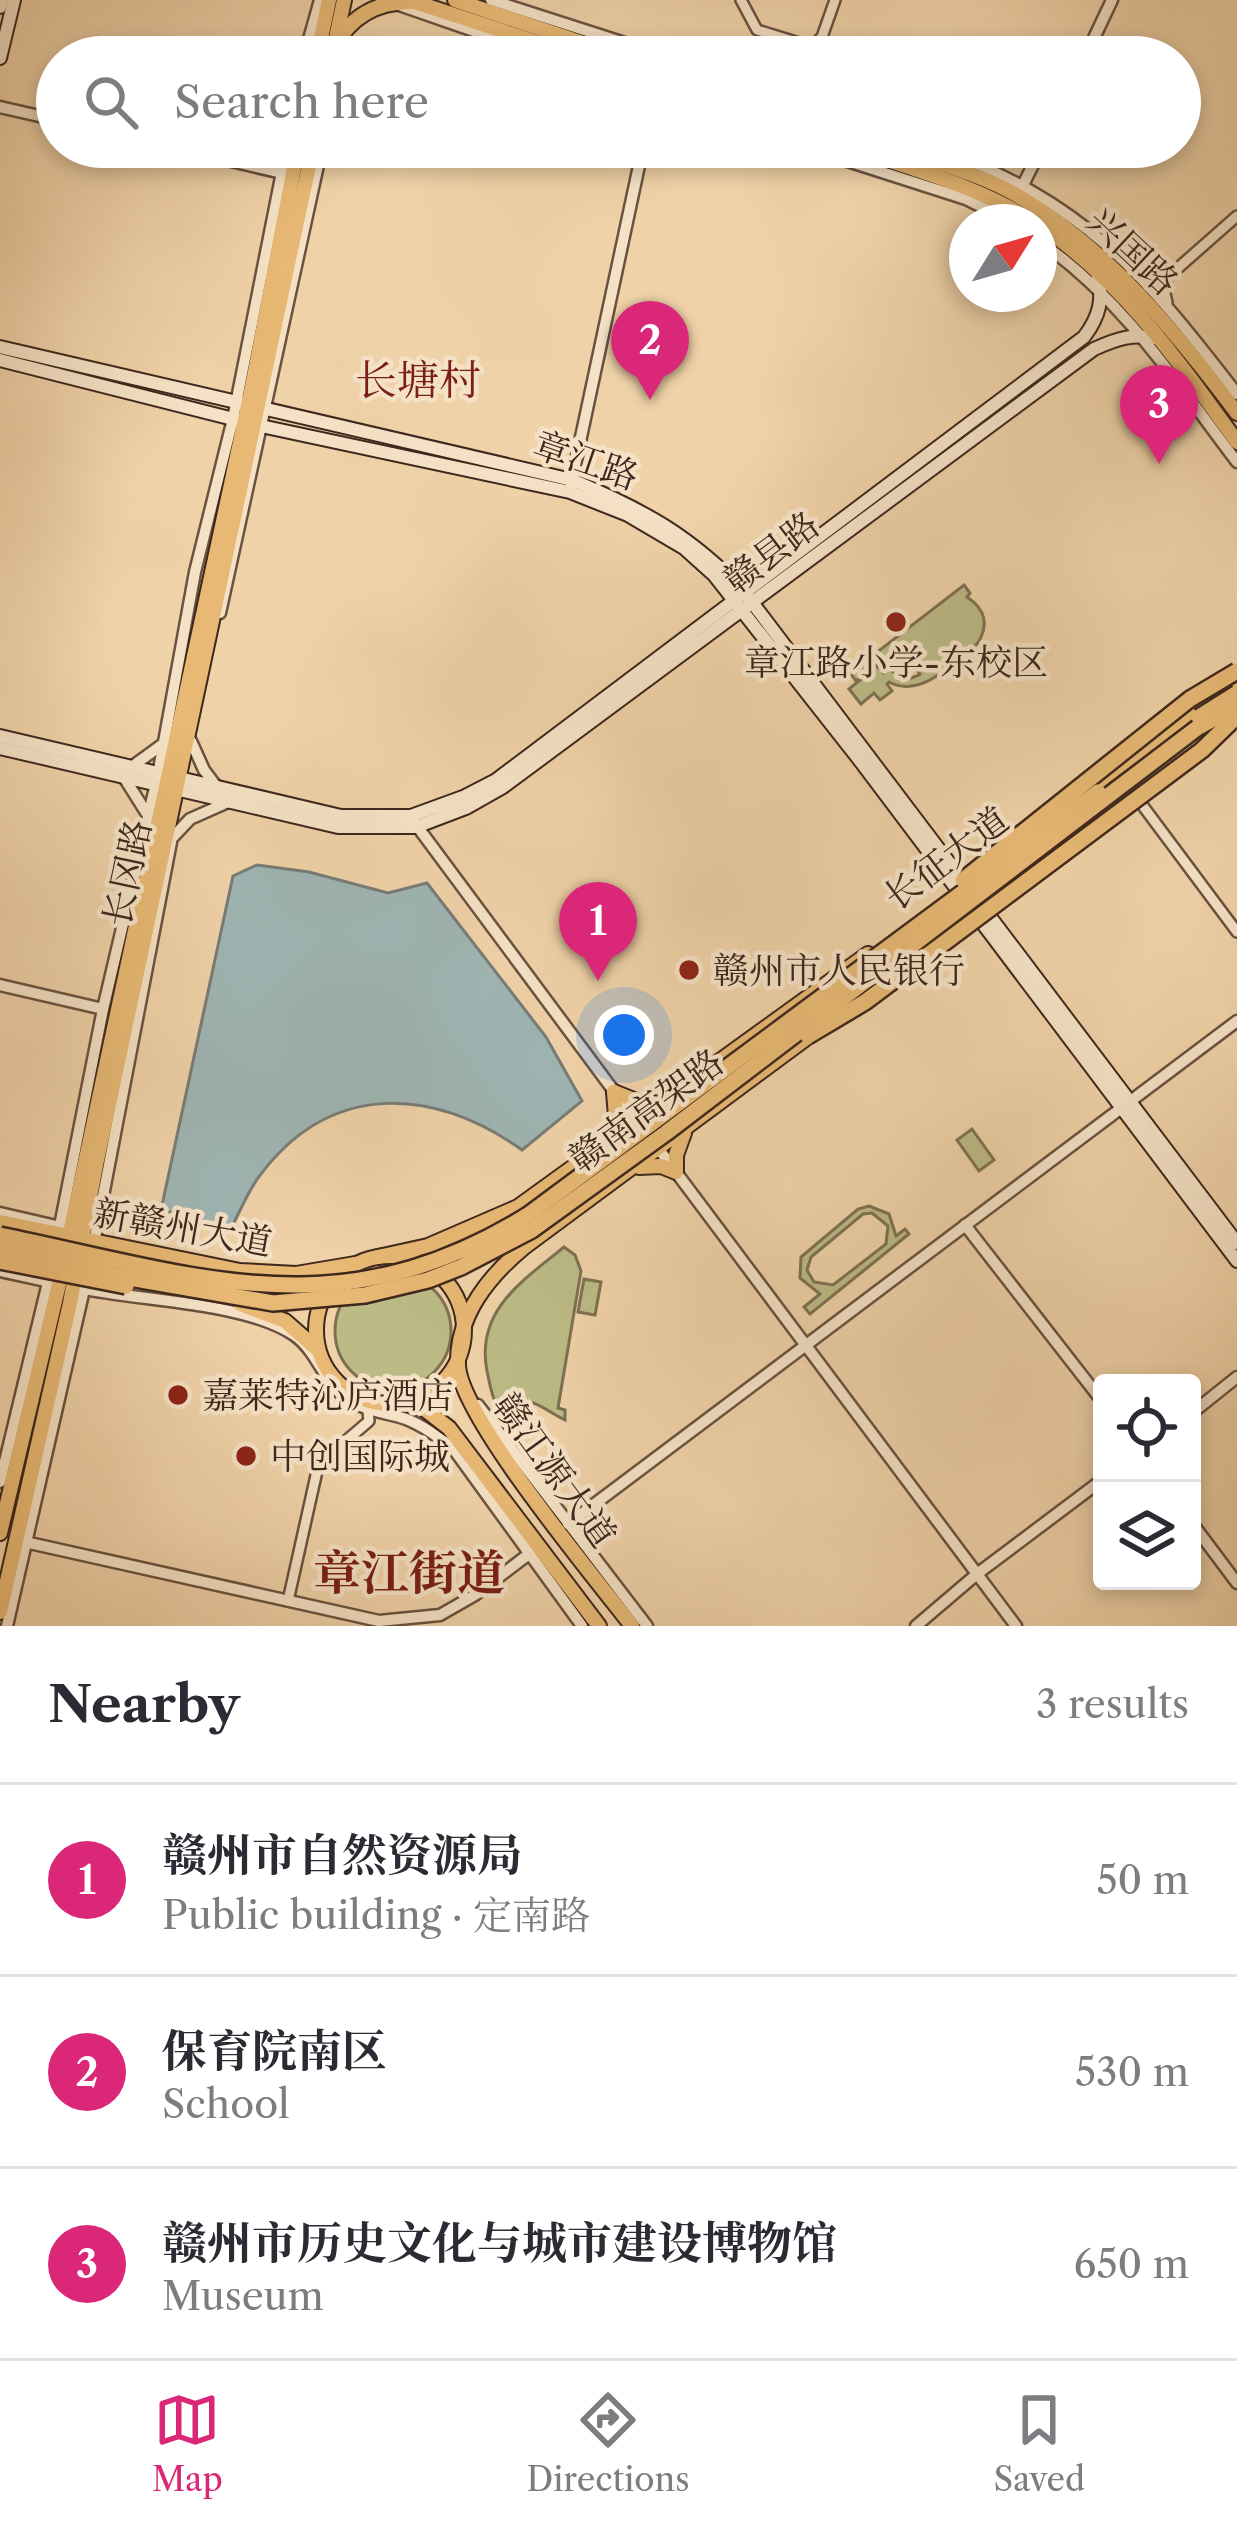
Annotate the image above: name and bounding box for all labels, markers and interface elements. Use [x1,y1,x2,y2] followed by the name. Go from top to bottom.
[36,36,1201,168] search box
[78,69,144,135] icon: search
[174,74,429,130] text: Search here
[1078,198,1188,304] street label: 兴国路
[949,204,1057,312] north arrow
[611,301,689,400] pin: 2
[355,354,481,406] district label: 长塘村
[1120,365,1198,464] pin: 3
[528,422,644,498] street label: 章江路
[715,502,827,602] street label: 赣县路
[883,609,909,635] marker: 章江路小学-东校区
[744,640,1048,684] place label: 章江路小学-东校区
[875,797,1017,919] street label: 长征大道
[94,816,160,930] street label: 长冈路
[559,882,637,981] pin: 1
[713,948,965,992] place label: 赣州市人民银行
[676,957,702,983] marker: 赣州市人民银行
[594,1005,654,1065] your location
[560,1039,732,1181] street label: 赣南高架路
[91,1190,275,1264] street label: 新赣州大道
[202,1373,454,1417] place label: 嘉莱特沁庐酒店
[1093,1374,1201,1590] map controls
[1093,1374,1201,1482] button: locate
[165,1382,191,1408] marker: 嘉莱特沁庐酒店
[484,1384,626,1556] street label: 赣江源大道
[270,1434,450,1478] place label: 中创国际城
[233,1443,259,1469] marker: 中创国际城
[1093,1482,1201,1590] button: layers
[313,1543,505,1602] district label: 章江街道
[48,1673,240,1735] text: Nearby
[1036,1680,1189,1728] text: 3 results
[162,1827,522,1883] text: 赣州市自然资源局
[78,1856,96,1904] text: 1
[1096,1856,1189,1904] text: 50 m
[162,1891,590,1939] text: Public building · 定南路
[162,2023,387,2079] text: 保育院南区
[75,2048,99,2096] text: 2
[1075,2048,1189,2096] text: 530 m
[162,2080,290,2128] text: School
[162,2215,837,2271] text: 赣州市历史文化与城市建设博物馆
[76,2240,98,2288] text: 3
[1074,2240,1189,2288] text: 650 m
[162,2272,324,2320] text: Museum
[152,2387,223,2500] tab: Map
[527,2387,690,2500] tab: Directions
[993,2387,1085,2500] tab: Saved

